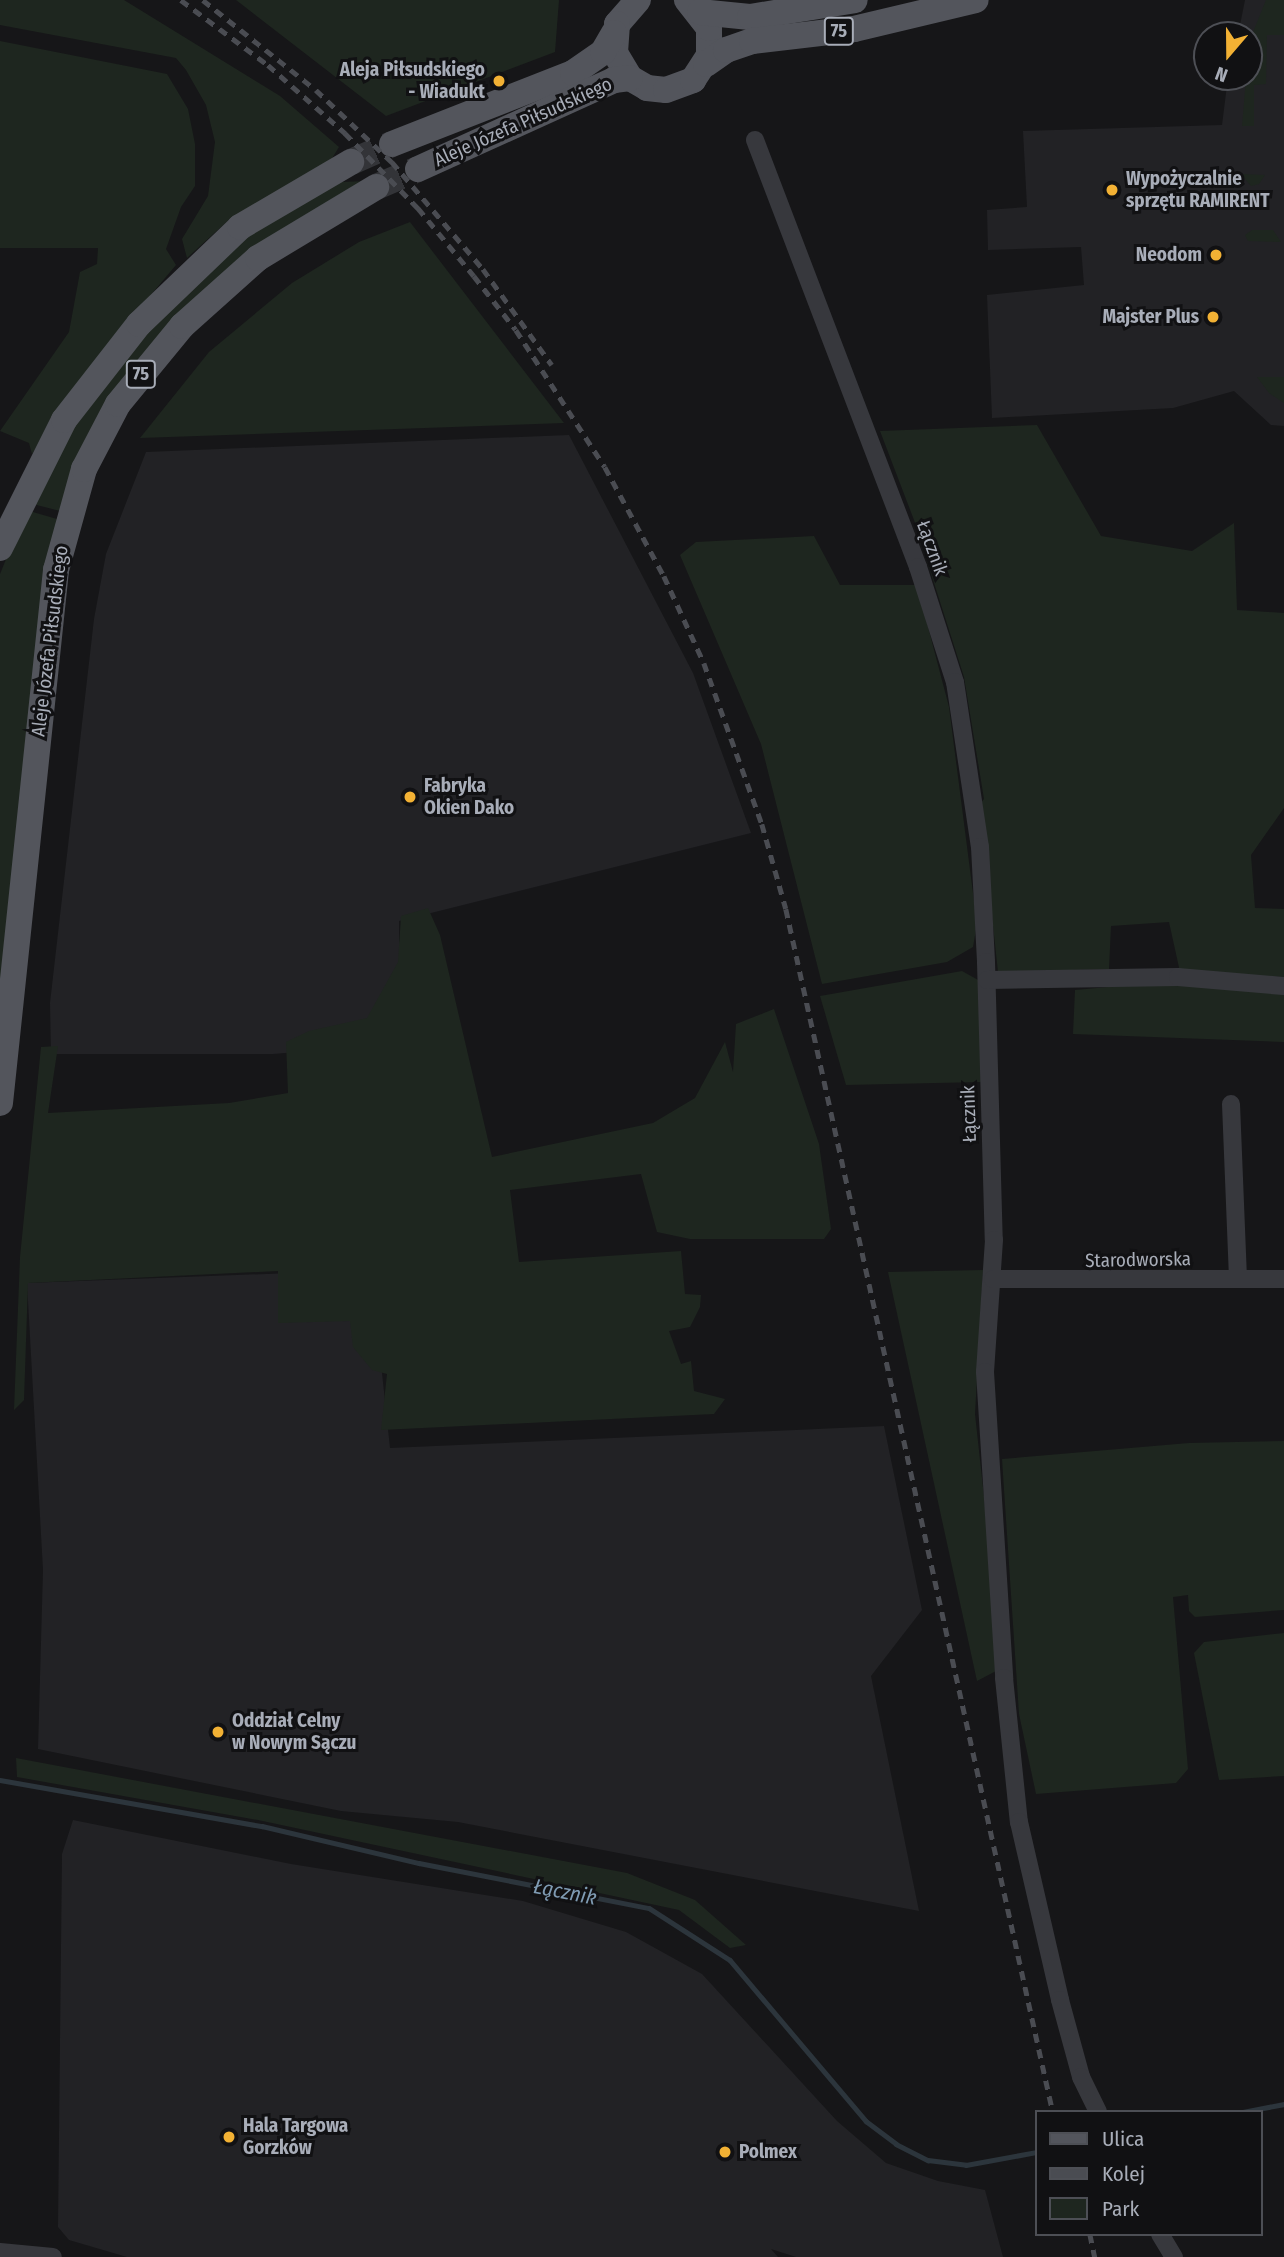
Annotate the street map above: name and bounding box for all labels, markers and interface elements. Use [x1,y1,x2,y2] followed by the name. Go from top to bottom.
[823,16,855,46] road number: 75
[1193,21,1263,91] north arrow
[340,59,485,103] place label: Aleja Piłsudskiego - Wiadukt
[1212,62,1231,87] text: N
[431,72,615,172] street label: Aleje Józefa Piłsudskiego
[491,73,507,89] marker: Aleja Piłsudskiego - Wiadukt
[1126,168,1269,212] place label: Wypożyczalnie sprzętu RAMIRENT
[1104,182,1120,198] marker: Wypożyczalnie sprzętu RAMIRENT
[1136,244,1202,266] place label: Neodom
[1208,247,1224,263] marker: Neodom
[1102,306,1199,328] place label: Majster Plus
[1205,309,1221,325] marker: Majster Plus
[125,360,157,388] road number: 75
[911,517,953,579] street label: Łącznik
[27,544,73,738] street label: Aleje Józefa Piłsudskiego
[424,775,514,819] place label: Fabryka Okien Dako
[402,789,418,805] marker: Fabryka Okien Dako
[957,1085,981,1143] street label: Łącznik
[1085,1248,1191,1272] street label: Starodworska
[232,1710,356,1754] place label: Oddział Celny w Nowym Sączu
[210,1724,226,1740] marker: Oddział Celny w Nowym Sączu
[531,1874,599,1910] water label: Łącznik
[1036,2110,1263,2236] legend
[243,2115,348,2159] place label: Hala Targowa Gorzków
[1102,2126,1144,2152] text: Ulica
[221,2129,237,2145] marker: Hala Targowa Gorzków
[739,2141,797,2163] place label: Polmex
[717,2144,733,2160] marker: Polmex
[1102,2161,1145,2187] text: Kolej
[1102,2196,1139,2222] text: Park

